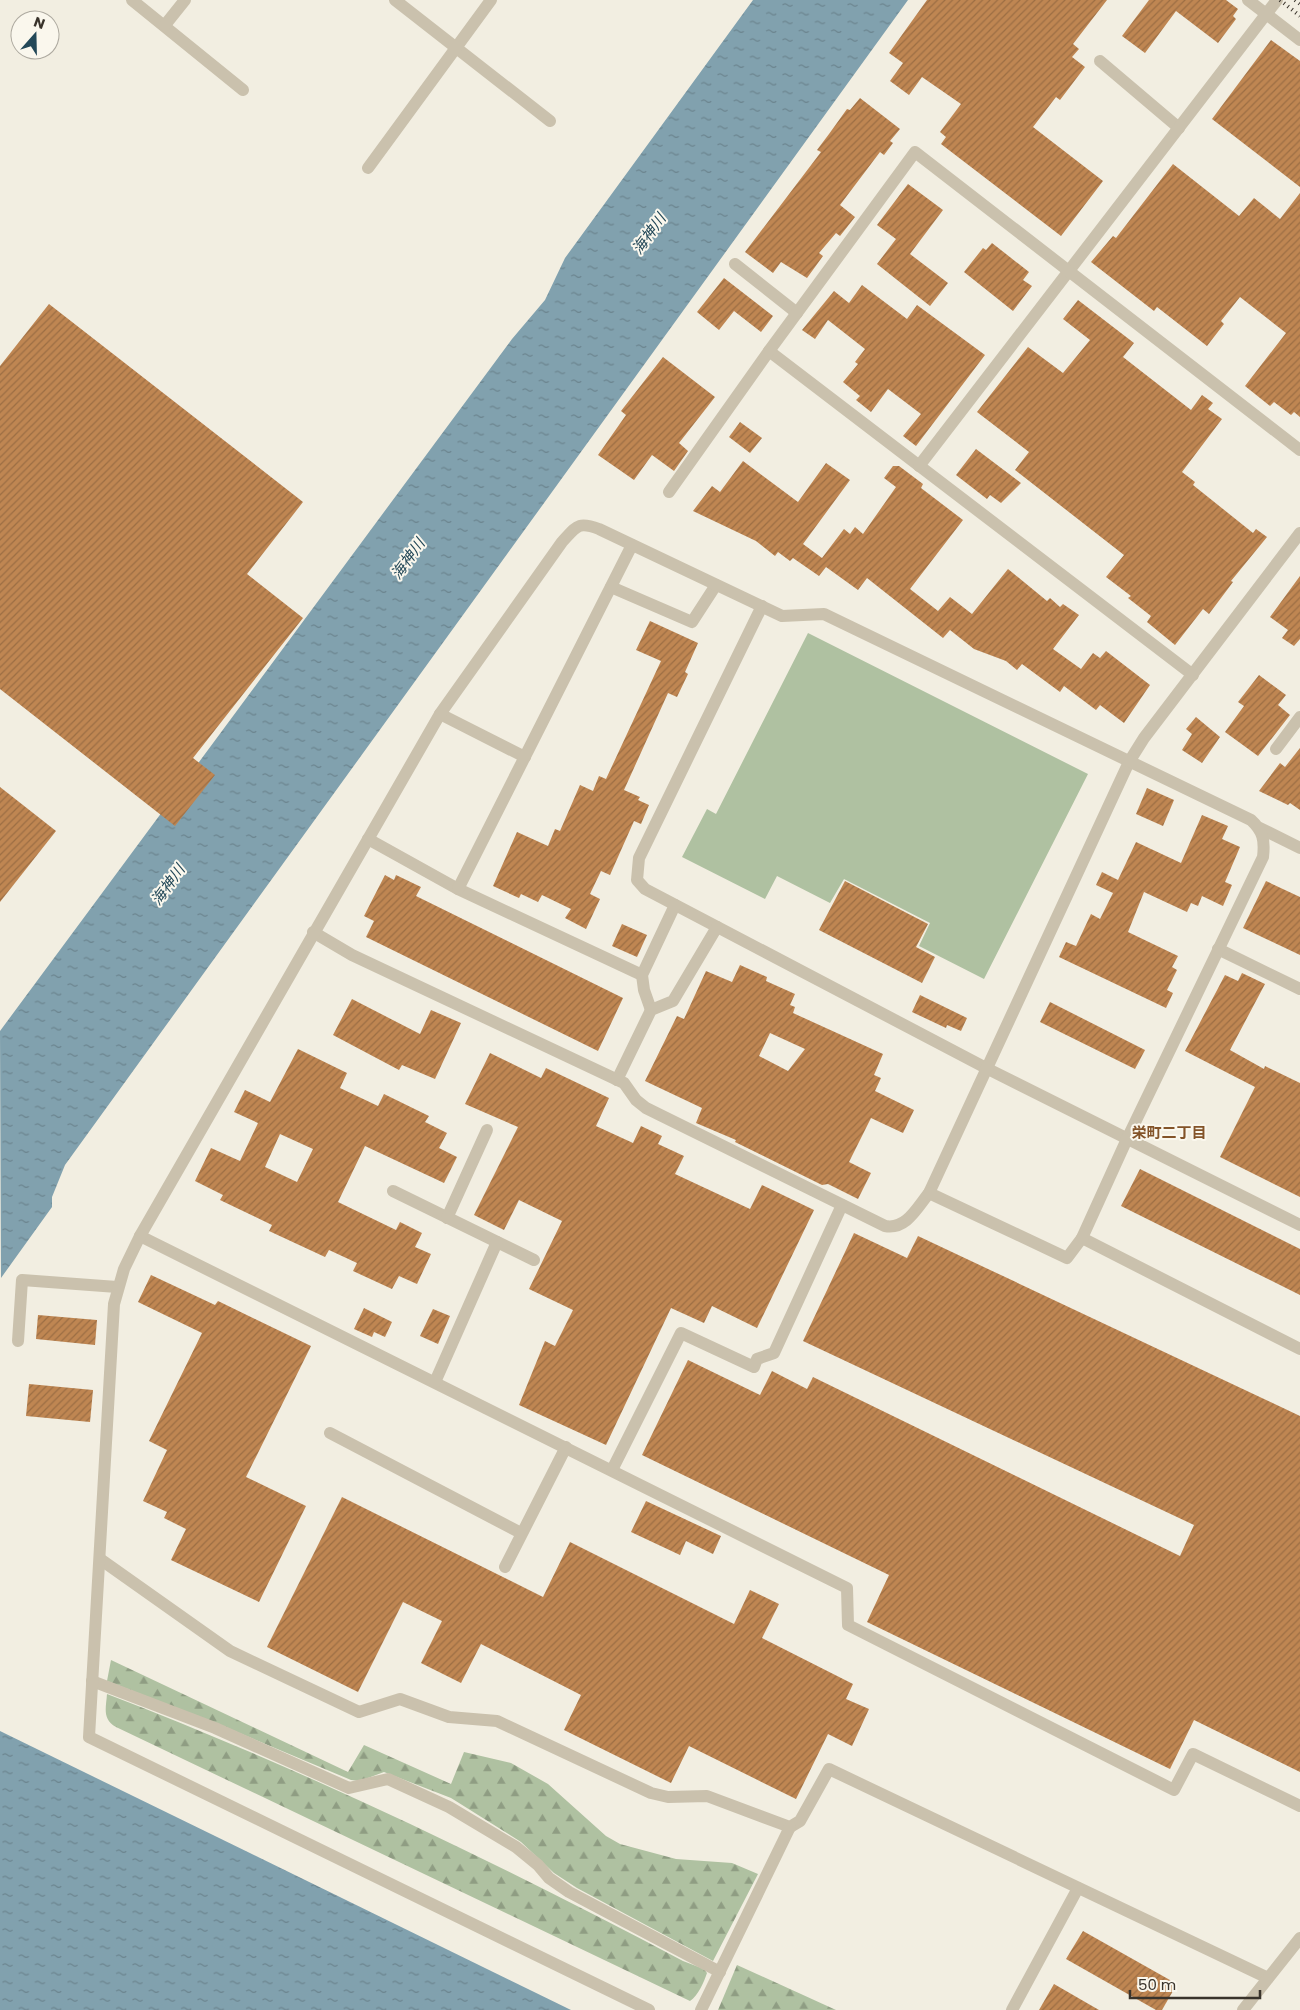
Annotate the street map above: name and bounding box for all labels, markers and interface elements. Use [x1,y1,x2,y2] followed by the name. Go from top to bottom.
[10,10,60,60] north arrow
[31,12,48,34] text: N
[627,208,671,258] water label: 海神川
[386,533,430,583] water label: 海神川
[146,859,190,909] water label: 海神川
[1131,1122,1207,1143] district label: 栄町二丁目
[1130,1968,1260,2000] scale bar
[1138,1974,1176,1995] text: 50 m

